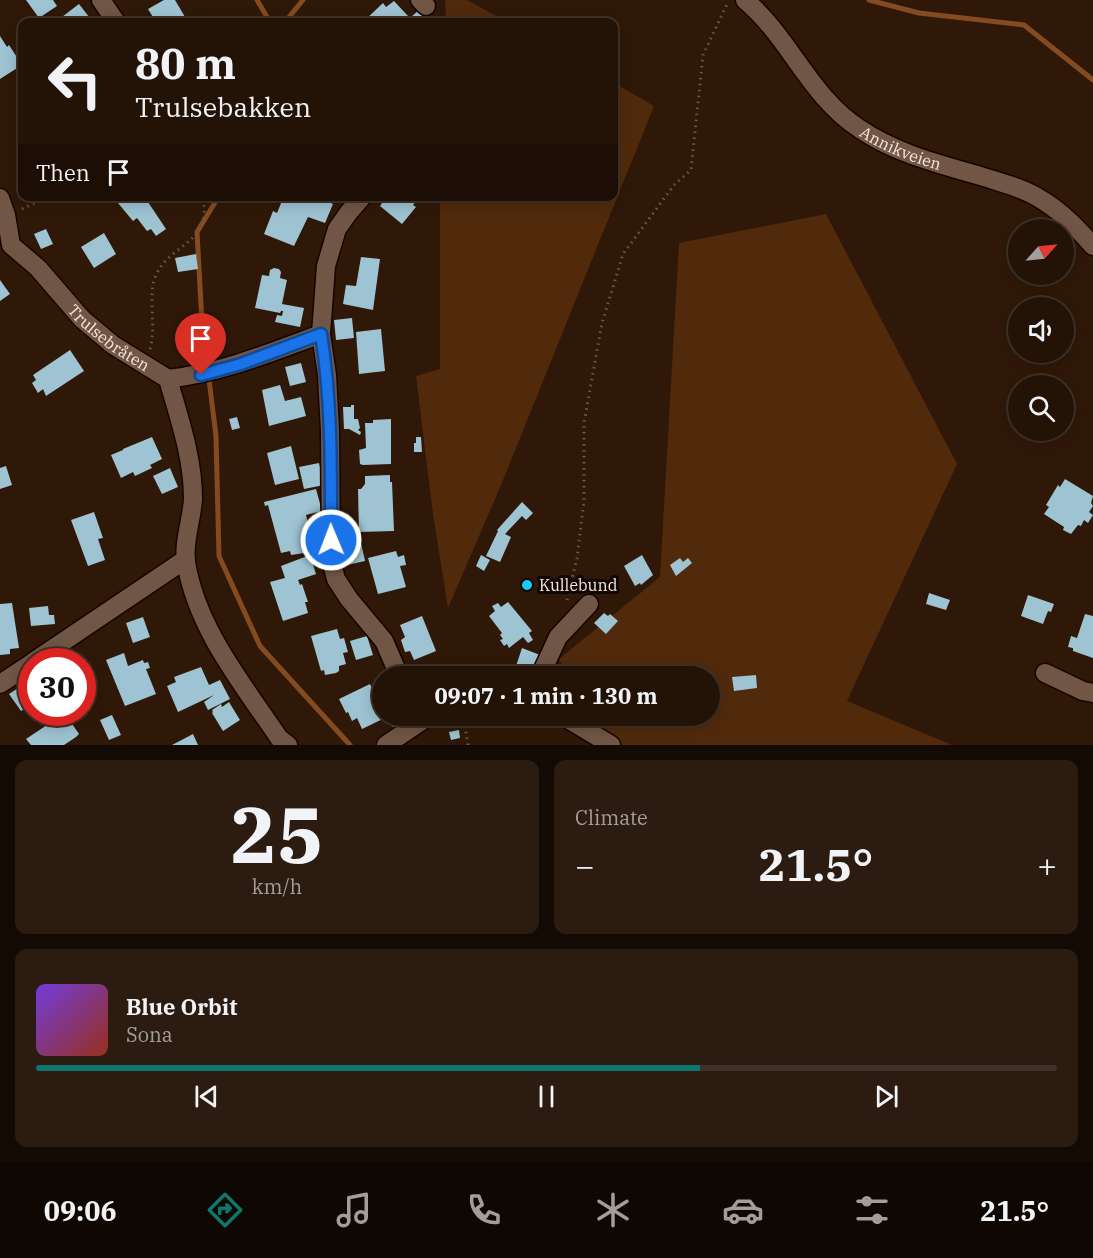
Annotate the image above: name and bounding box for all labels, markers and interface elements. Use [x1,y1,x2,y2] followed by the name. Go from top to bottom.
[135,36,236,91] text: 80 m
[36,42,114,120] icon: left
[135,89,311,124] text: Trulsebakken
[856,122,944,174] street label: Annikveien
[102,156,135,189] icon: arrive
[36,158,90,187] text: Then
[1008,219,1074,285] north arrow
[1008,219,1074,441] map controls
[1008,297,1074,363] button: sound
[64,300,154,375] street label: Trulsebråten
[175,313,226,375] pin
[184,322,217,355] icon: arrive
[1008,375,1074,441] button: search
[299,508,363,572] position arrow
[539,575,618,595] place label: Kullebund
[520,578,534,592] marker: Kullebund
[18,648,96,726] speed limit sign: 30
[434,681,658,710] text: 09:07 · 1 min · 130 m
[230,783,324,884] text: 25
[575,804,648,831] text: Climate
[759,835,873,893] text: 21.5°
[575,844,595,887] text: −
[1037,844,1057,887] text: +
[252,873,302,900] text: km/h
[126,992,237,1021] text: Blue Orbit
[126,1021,173,1048] text: Sona
[190,1080,223,1113] icon: previous
[530,1080,563,1113] icon: pause
[870,1080,903,1113] icon: next
[204,1189,246,1231] icon: directions
[333,1189,375,1231] icon: music
[463,1189,505,1231] icon: phone
[592,1189,634,1231] icon: climate
[722,1189,764,1231] icon: car
[851,1189,893,1231] icon: filters
[44,1193,117,1228] text: 09:06
[980,1193,1049,1228] text: 21.5°

